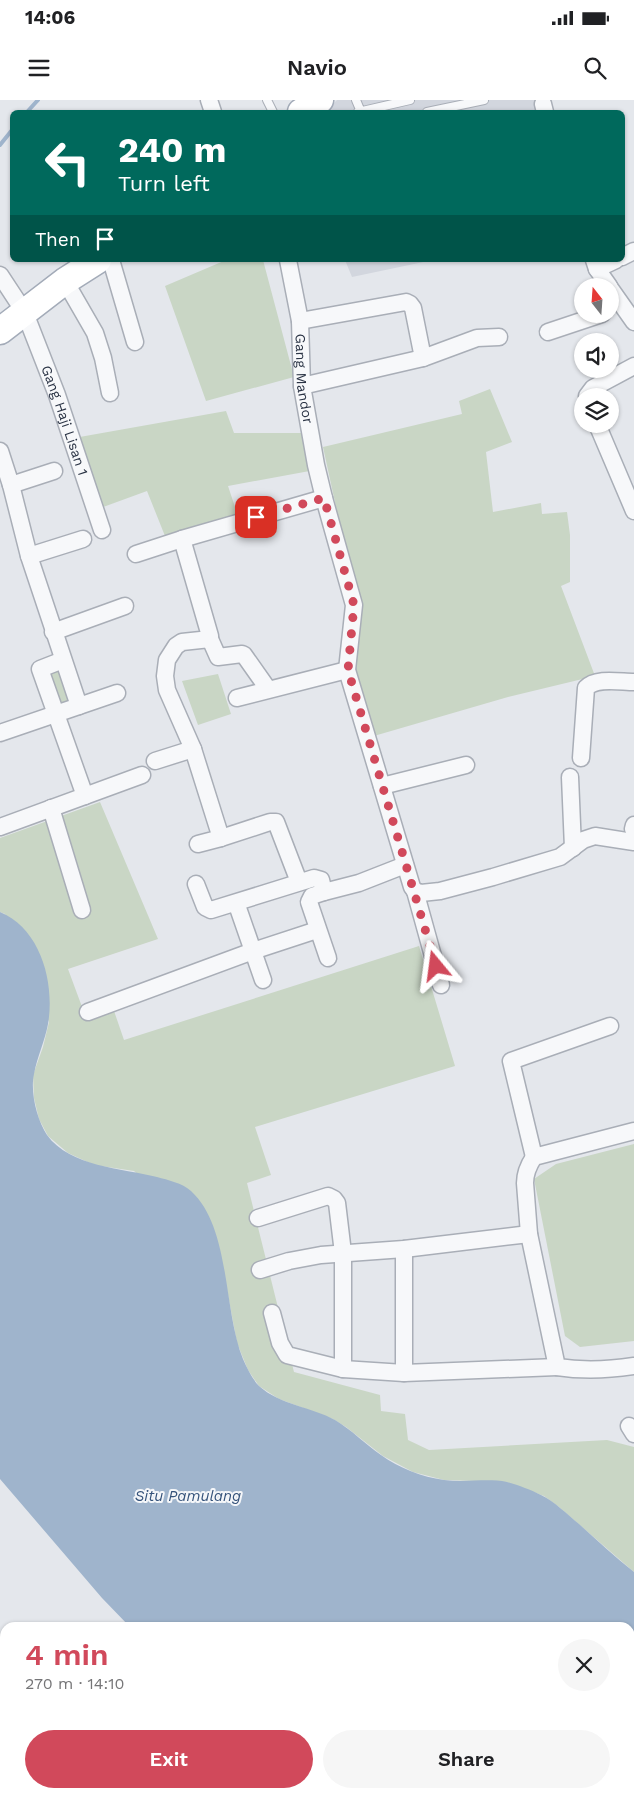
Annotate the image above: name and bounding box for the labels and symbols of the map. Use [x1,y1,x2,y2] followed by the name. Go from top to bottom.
[574,278,619,322] north arrow
[292,333,317,425] street label: Gang Mandor
[38,363,91,477] street label: Gang Haji Lisan 1
[235,496,277,538] pin
[409,939,461,991] position arrow
[135,1487,241,1505] water label: Situ Pamulang

